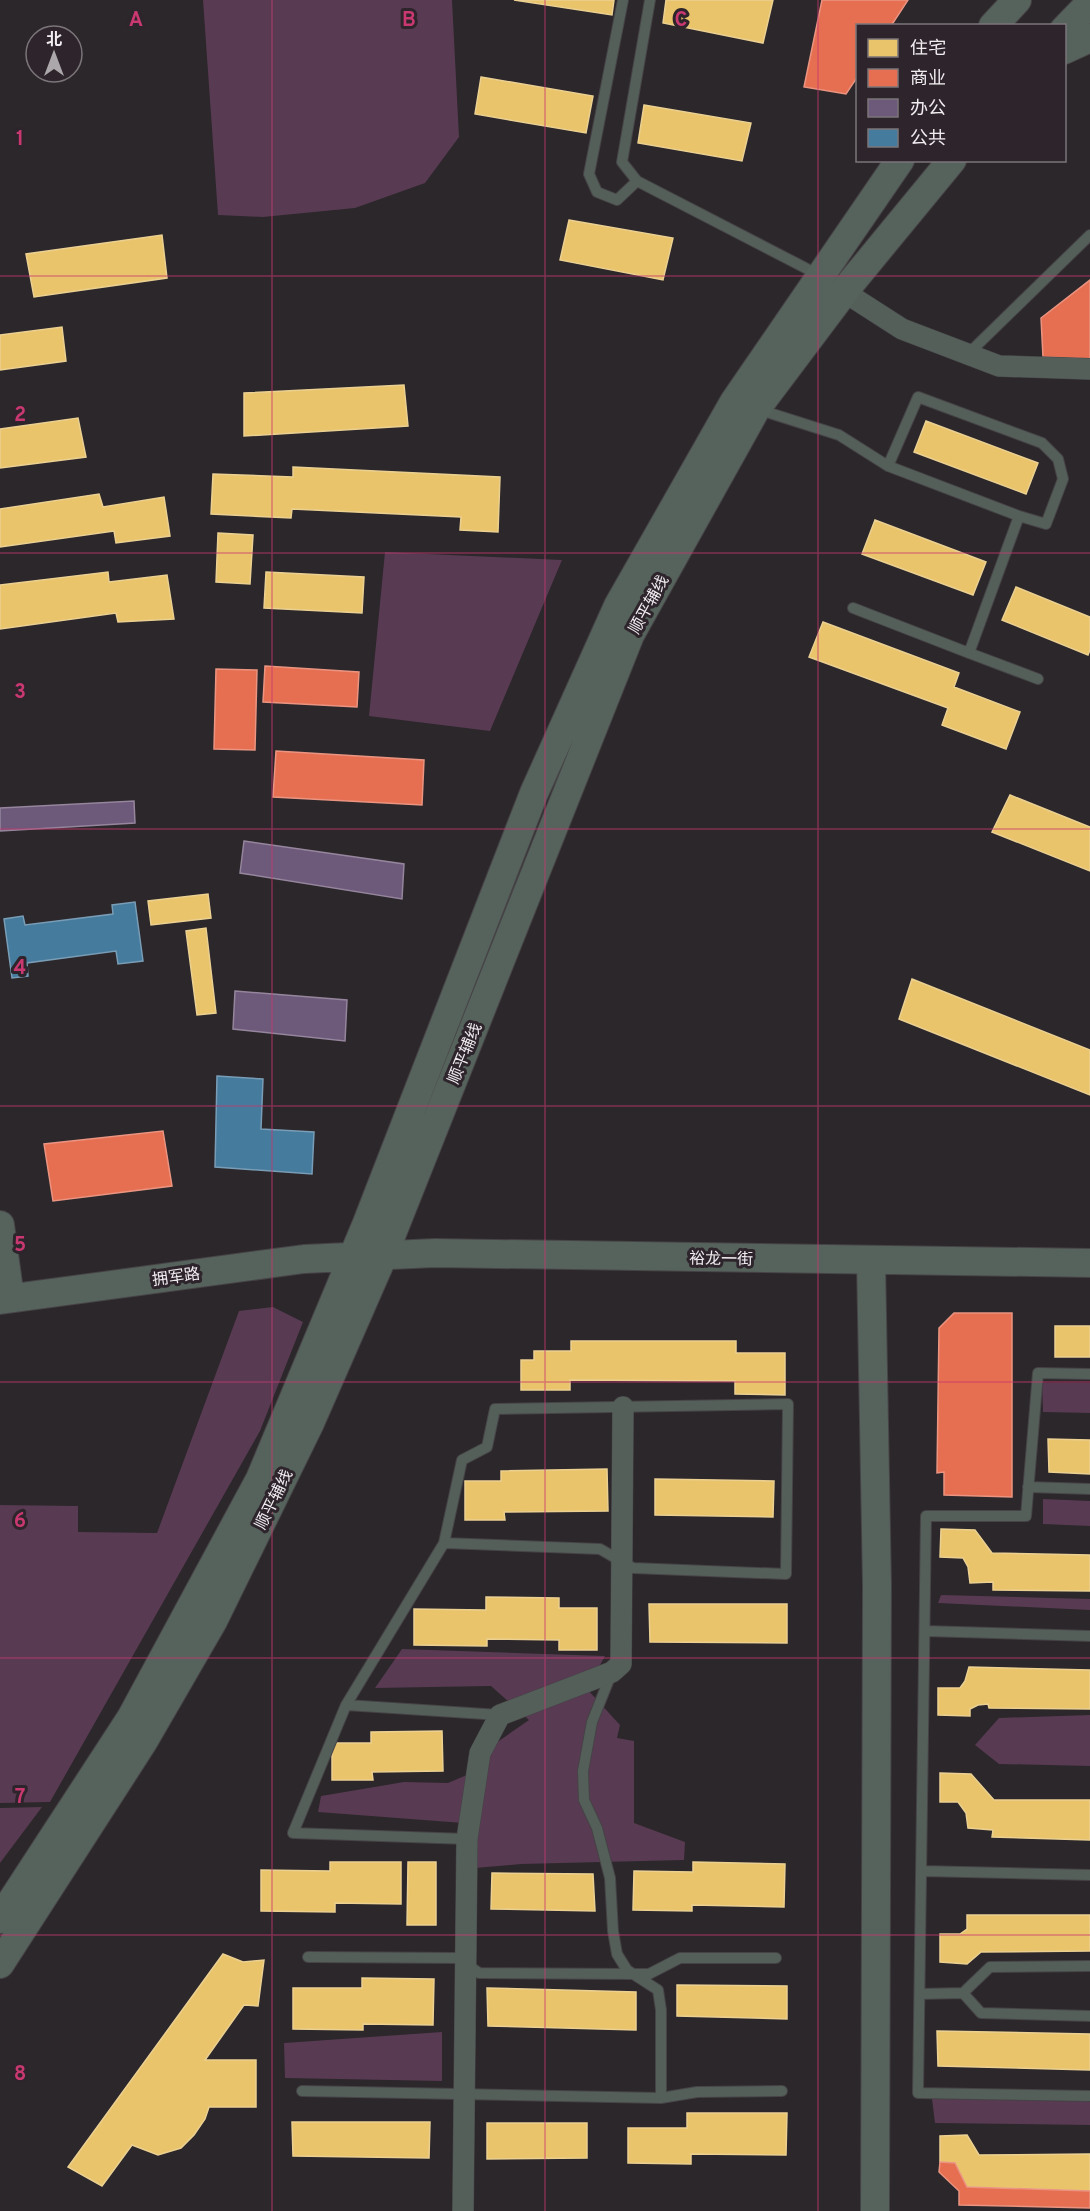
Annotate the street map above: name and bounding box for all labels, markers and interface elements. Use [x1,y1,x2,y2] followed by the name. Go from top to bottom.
[129,8,143,34] text: A
[402,8,416,34] text: B
[675,8,687,34] text: C
[24,24,84,84] north arrow
[856,24,1066,162] legend
[46,31,62,51] text: 北
[910,38,946,61] text: 住宅
[910,68,946,91] text: 商业
[910,98,946,121] text: 办公
[16,127,24,153] text: 1
[910,128,946,151] text: 公共
[14,403,26,429] text: 2
[625,572,674,638] street label: 顺平辅线
[14,680,26,706] text: 3
[14,956,26,982] text: 4
[445,1020,487,1087] street label: 顺平辅线
[14,1233,26,1259] text: 5
[689,1249,753,1271] street label: 裕龙一街
[151,1265,201,1291] street label: 拥军路
[252,1467,298,1533] street label: 顺平辅线
[14,1509,26,1535] text: 6
[15,1785,25,1811] text: 7
[14,2062,26,2088] text: 8

